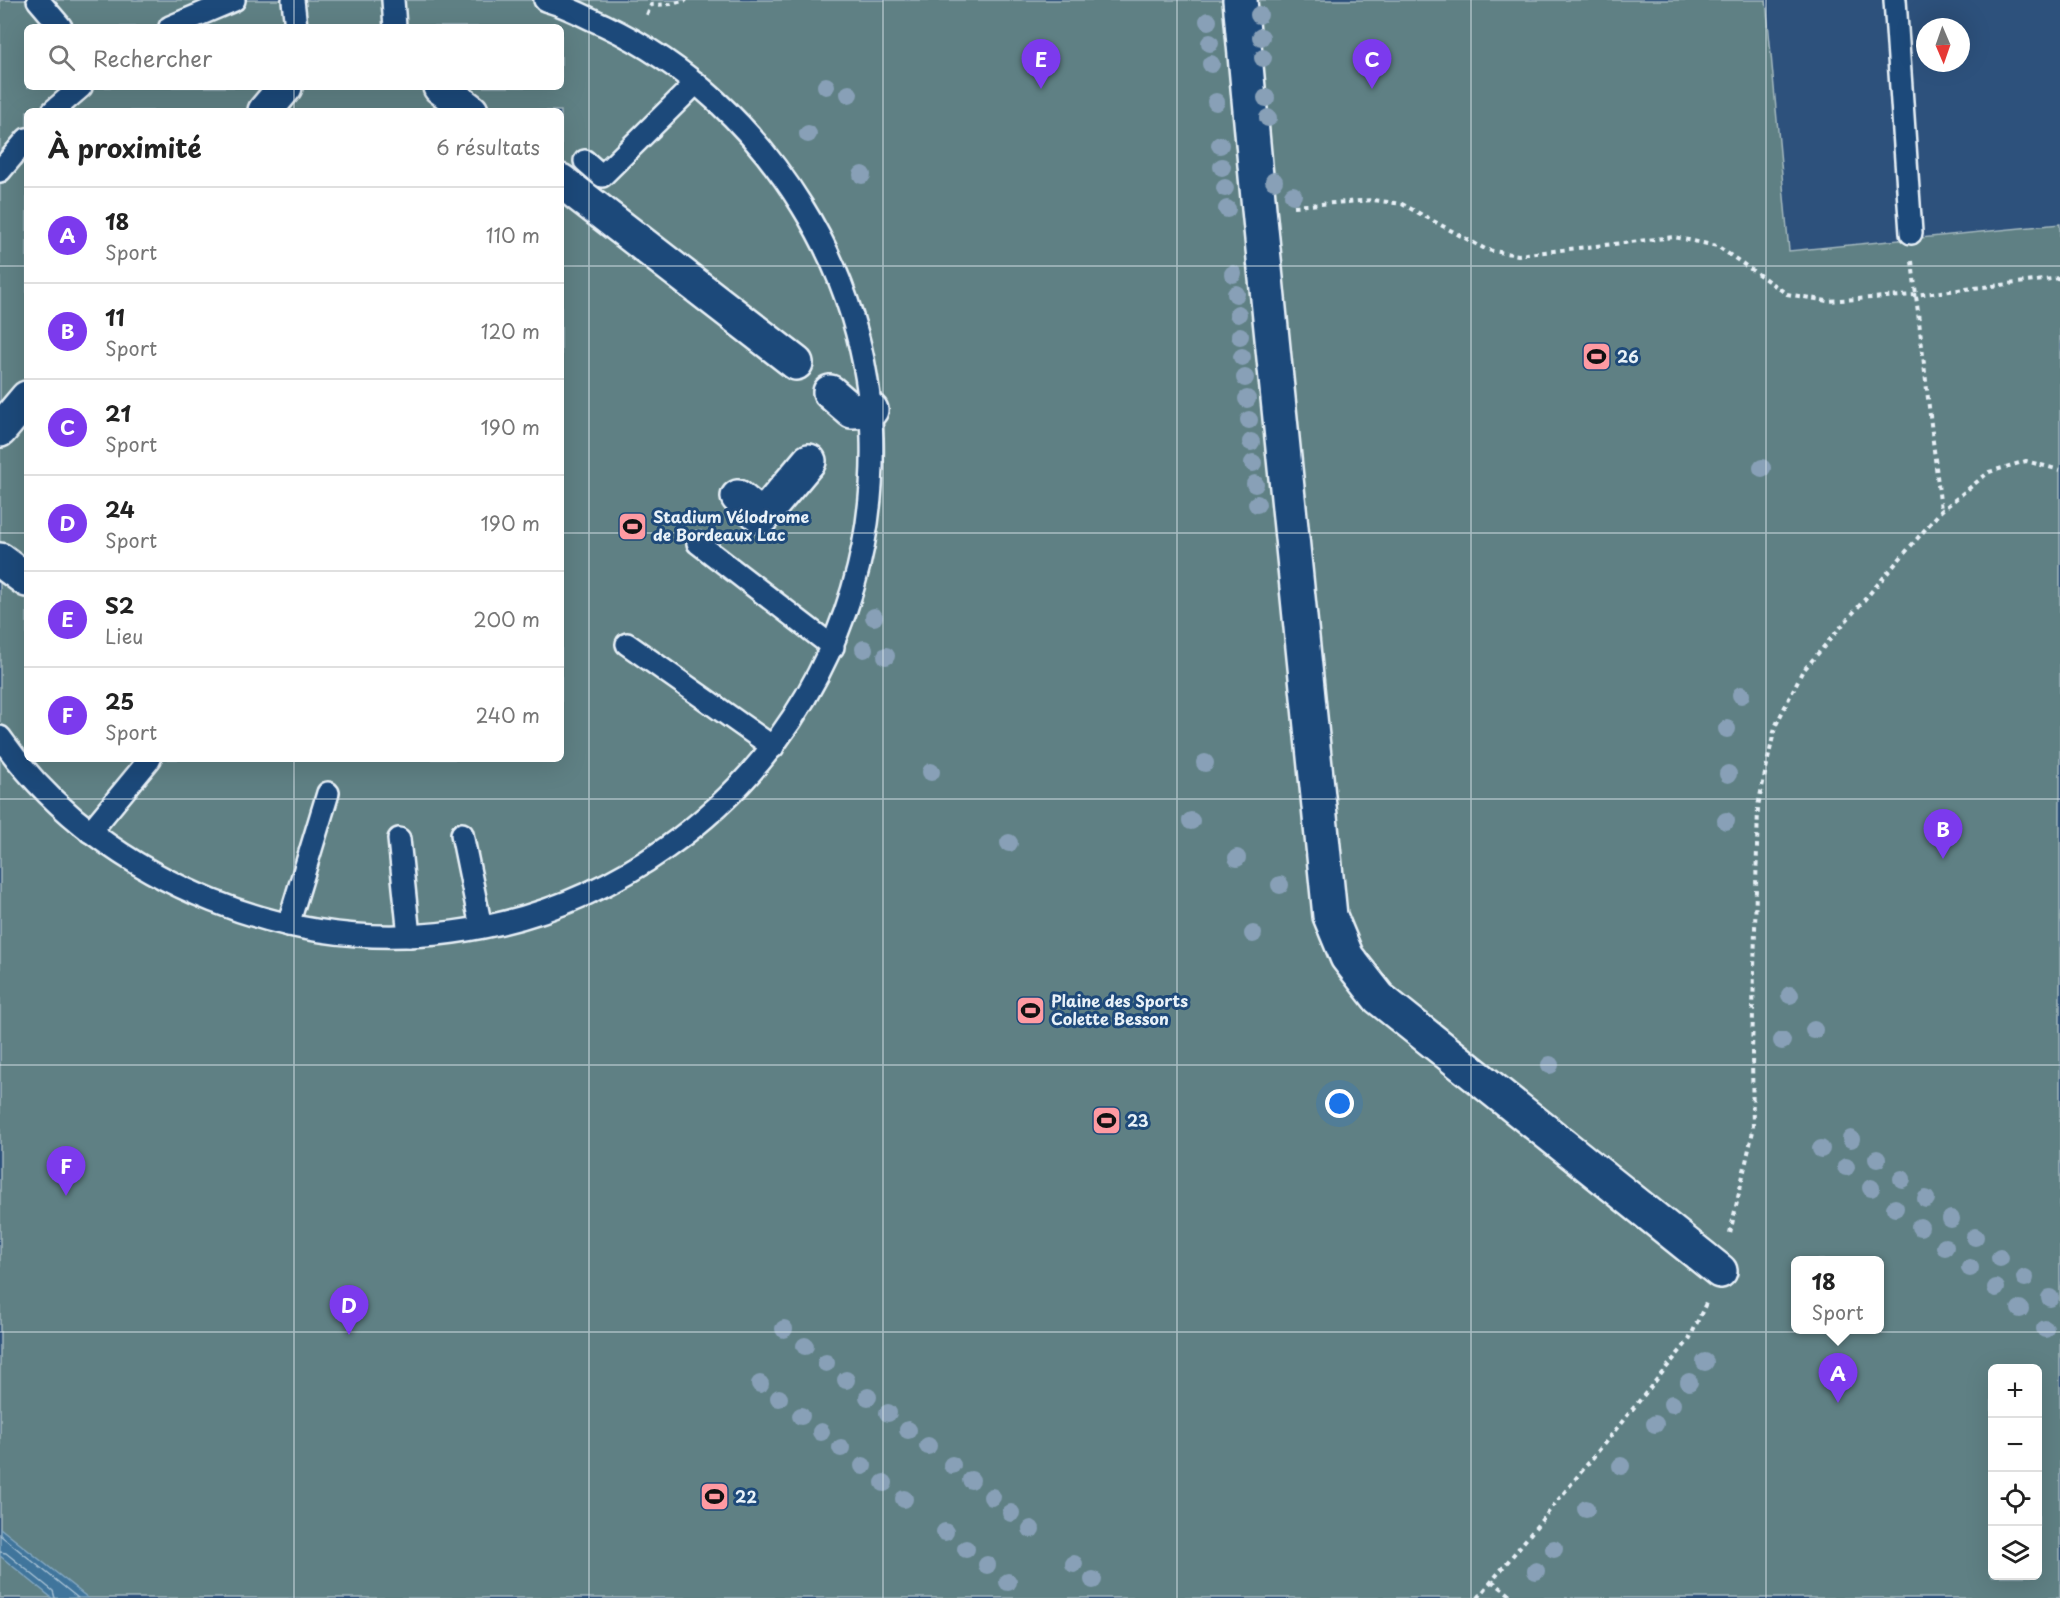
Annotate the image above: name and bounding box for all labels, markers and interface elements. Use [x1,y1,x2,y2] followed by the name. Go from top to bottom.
[1916,18,1970,72] north arrow
[24,24,564,90] search box
[1022,40,1060,89] pin: E
[1352,40,1392,89] pin: C
[45,41,78,74] icon: search
[93,41,212,74] text: Rechercher
[48,128,202,167] text: À proximité
[436,132,540,162] text: 6 résultats
[105,204,129,237] text: 18
[60,220,75,250] text: A
[486,220,540,250] text: 110 m
[105,237,157,267] text: Sport
[105,300,125,333] text: 11
[61,316,74,346] text: B
[481,316,540,346] text: 120 m
[105,333,157,363] text: Sport
[1580,341,1612,373] sports icon: 26
[1617,344,1639,368] place label: 26
[105,396,131,429] text: 21
[60,412,75,442] text: C
[481,412,540,442] text: 190 m
[105,429,157,459] text: Sport
[105,492,135,525] text: 24
[653,504,810,546] place label: Stadium Vélodrome de Bordeaux Lac
[60,508,75,538] text: D
[481,508,540,538] text: 190 m
[616,510,648,542] sports icon: Stadium Vélodrome de Bordeaux Lac
[105,525,157,555] text: Sport
[105,588,134,621] text: S2
[61,604,74,634] text: E
[473,604,540,634] text: 200 m
[105,621,143,651] text: Lieu
[105,684,134,717] text: 25
[62,700,73,730] text: F
[475,700,540,730] text: 240 m
[105,717,157,747] text: Sport
[1924,810,1962,859] pin: B
[1051,988,1188,1030] place label: Plaine des Sports Colette Besson
[1014,994,1046,1026] sports icon: Plaine des Sports Colette Besson
[1325,1089,1354,1118] your location
[1090,1105,1122,1137] sports icon: 23
[1127,1108,1149,1132] place label: 23
[46,1146,86,1196] pin: F
[1791,1256,1884,1334] popup
[1811,1264,1836,1297] text: 18
[330,1286,368,1335] pin: D
[1811,1297,1864,1327] text: Sport
[1818,1354,1858,1403] pin: A
[1988,1364,2042,1580] map controls
[1988,1364,2042,1418] button: +
[1988,1418,2042,1472] button: −
[1988,1472,2042,1526] button: locate
[698,1481,730,1513] sports icon: 22
[735,1484,757,1508] place label: 22
[1988,1526,2042,1580] button: layers

